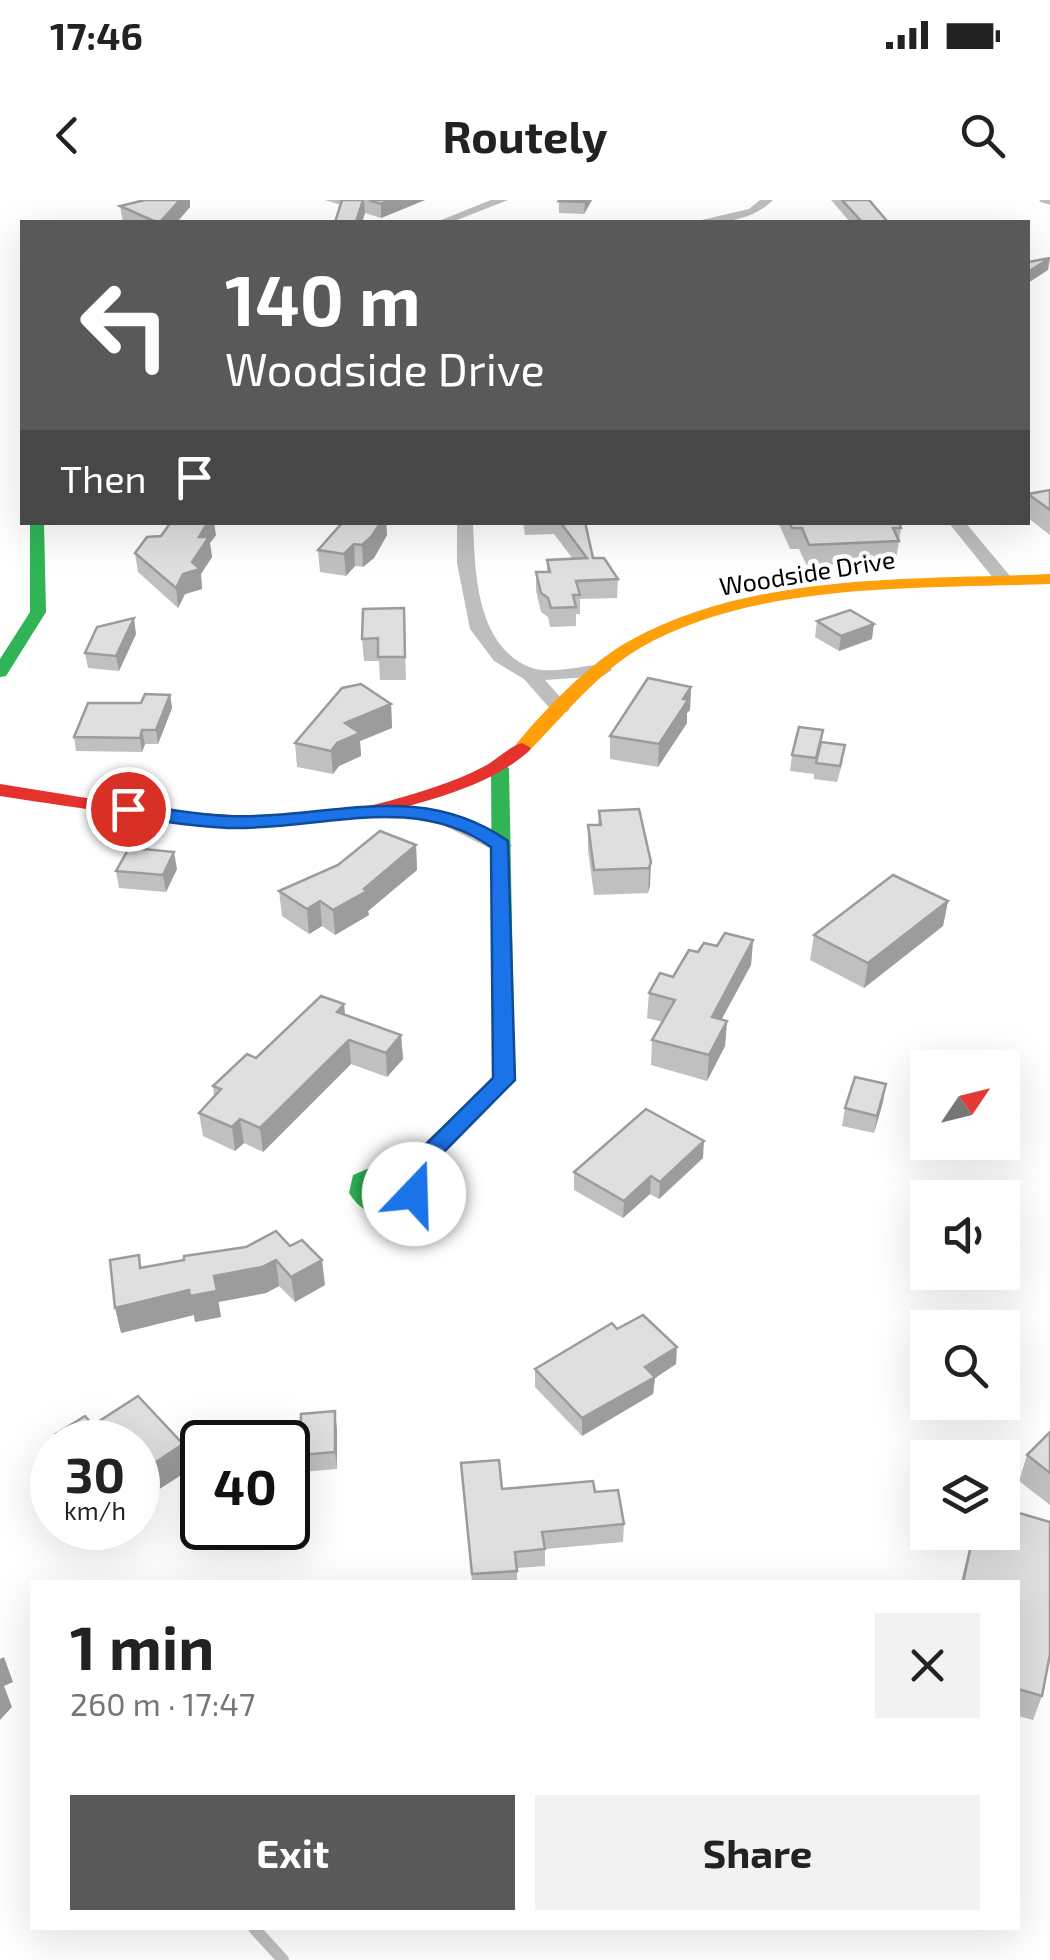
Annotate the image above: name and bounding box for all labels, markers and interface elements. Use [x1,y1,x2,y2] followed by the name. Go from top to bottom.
[50,12,143,58] text: 17:46
[40,108,95,163] icon: back
[442,108,608,162] text: Routely
[955,108,1010,163] icon: search
[225,256,421,340] text: 140 m
[60,260,190,390] icon: left
[225,341,545,395] text: Woodside Drive
[167,450,222,505] icon: arrive
[60,455,147,501] text: Then
[717,543,897,601] street label: Woodside Drive
[86,767,171,852] pin
[101,782,156,837] icon: arrive
[910,1050,1020,1160] north arrow
[910,1050,1020,1550] map controls
[362,1142,466,1246] position arrow
[910,1180,1020,1290] button: sound
[910,1310,1020,1420] button: search
[180,1420,310,1550] speed limit sign: 40
[910,1440,1020,1550] button: layers
[65,1443,125,1503] text: 30
[64,1495,126,1525] text: km/h
[70,1610,214,1682] text: 1 min
[875,1613,980,1718] button: close
[70,1684,255,1722] text: 260 m · 17:47
[70,1795,515,1910] button: Exit
[535,1795,980,1910] button: Share

